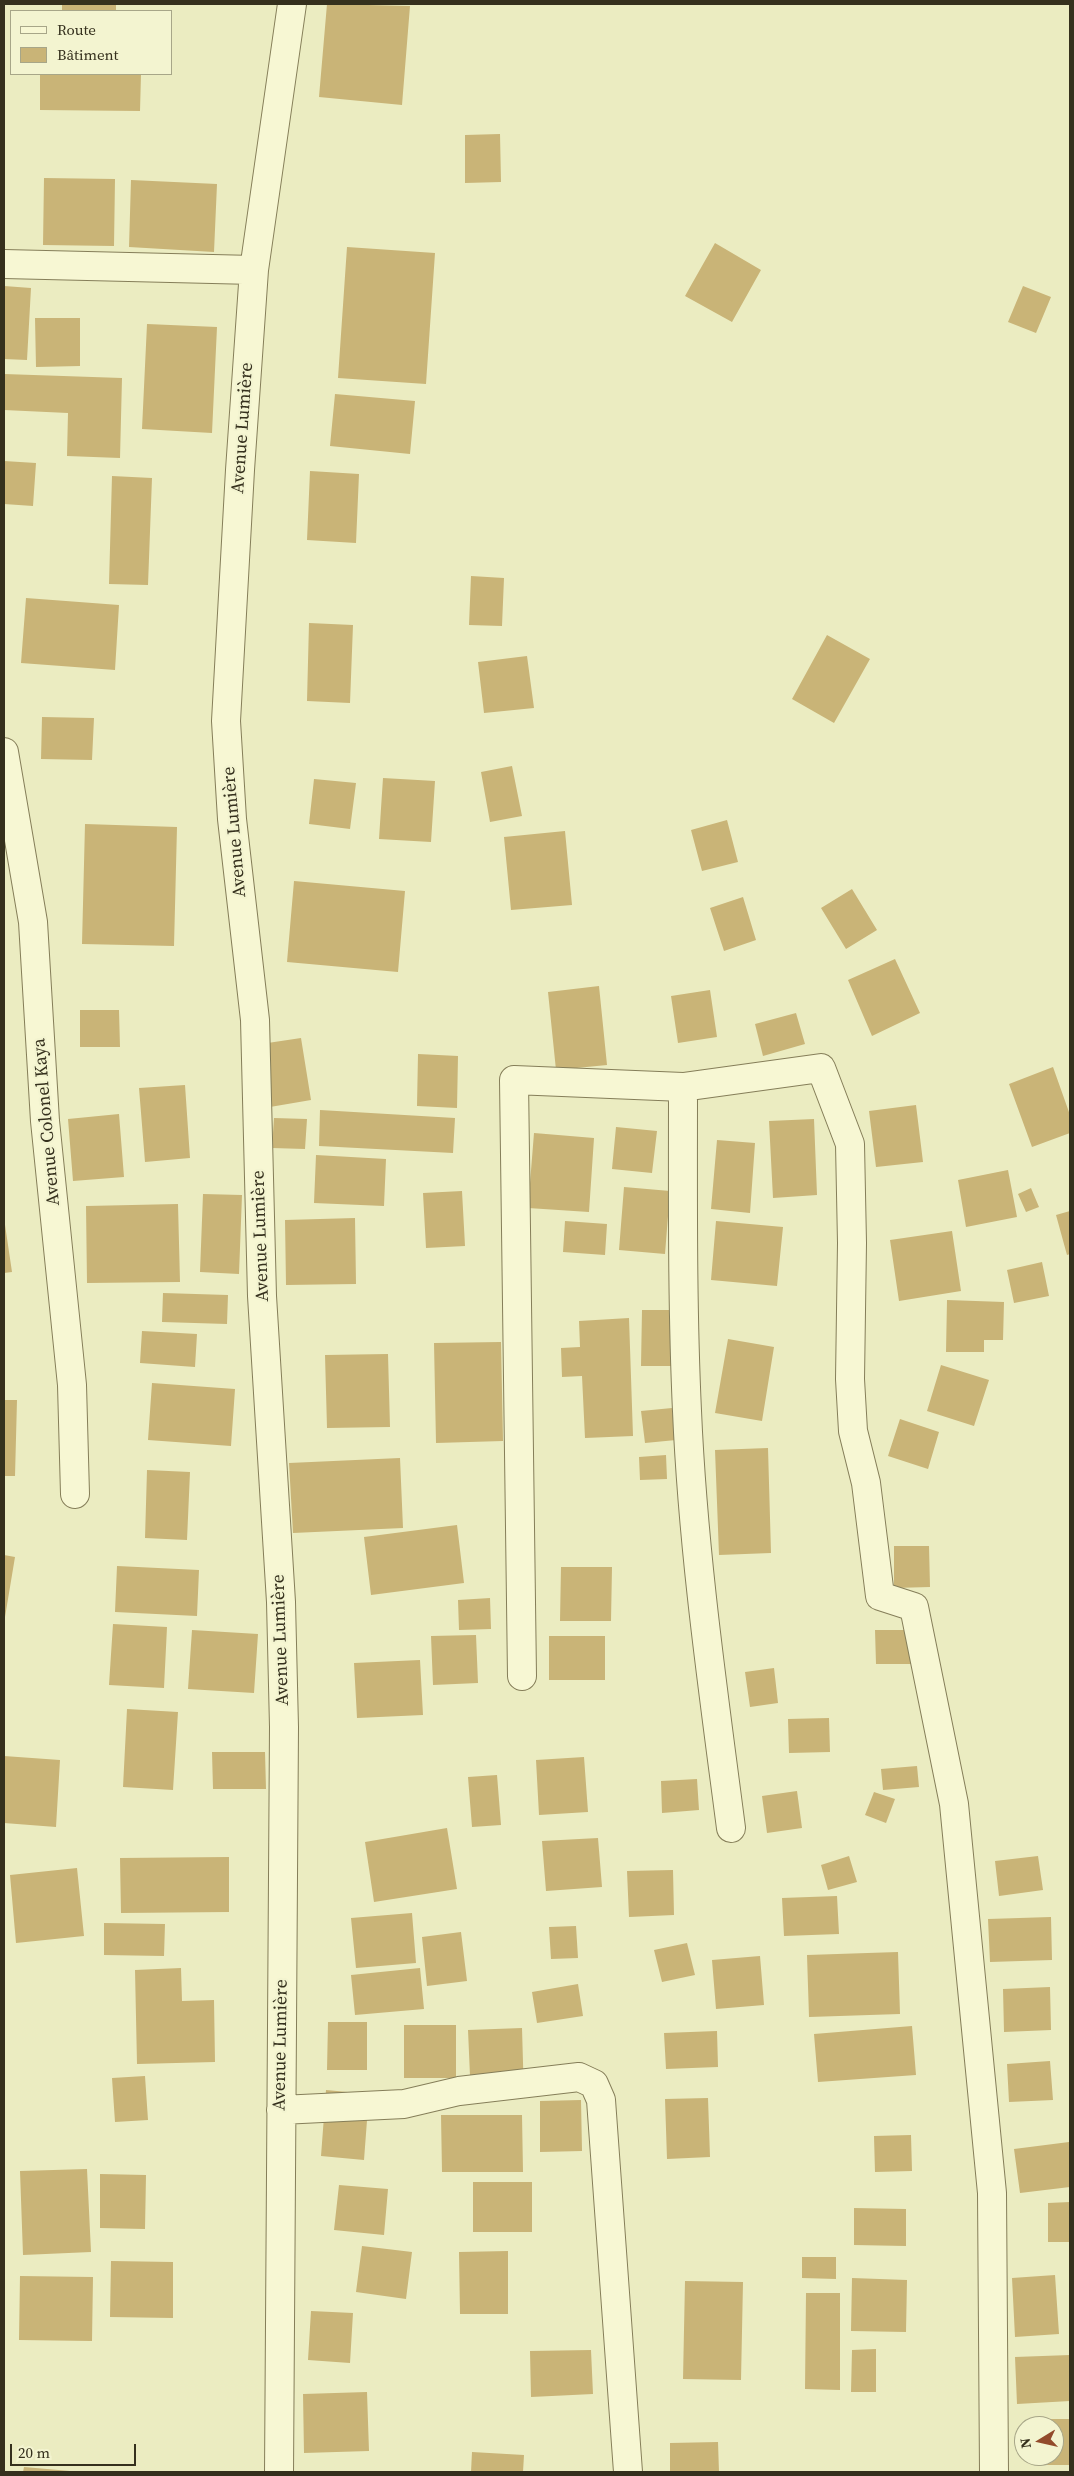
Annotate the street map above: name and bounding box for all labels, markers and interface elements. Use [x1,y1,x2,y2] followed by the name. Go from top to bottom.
[10,10,172,75] legend
[57,19,96,40] text: Route
[57,44,118,65] text: Bâtiment
[228,362,258,494] street label: Avenue Lumière
[219,766,251,898] street label: Avenue Lumière
[29,1037,65,1207] street label: Avenue Colonel Kaya
[248,1170,274,1302] street label: Avenue Lumière
[268,1574,294,1706] street label: Avenue Lumière
[269,1979,293,2111] street label: Avenue Lumière
[1014,2416,1064,2466] north arrow
[12,2434,139,2466] scale bar
[1014,2437,1036,2450] text: N
[18,2442,50,2463] text: 20 m

